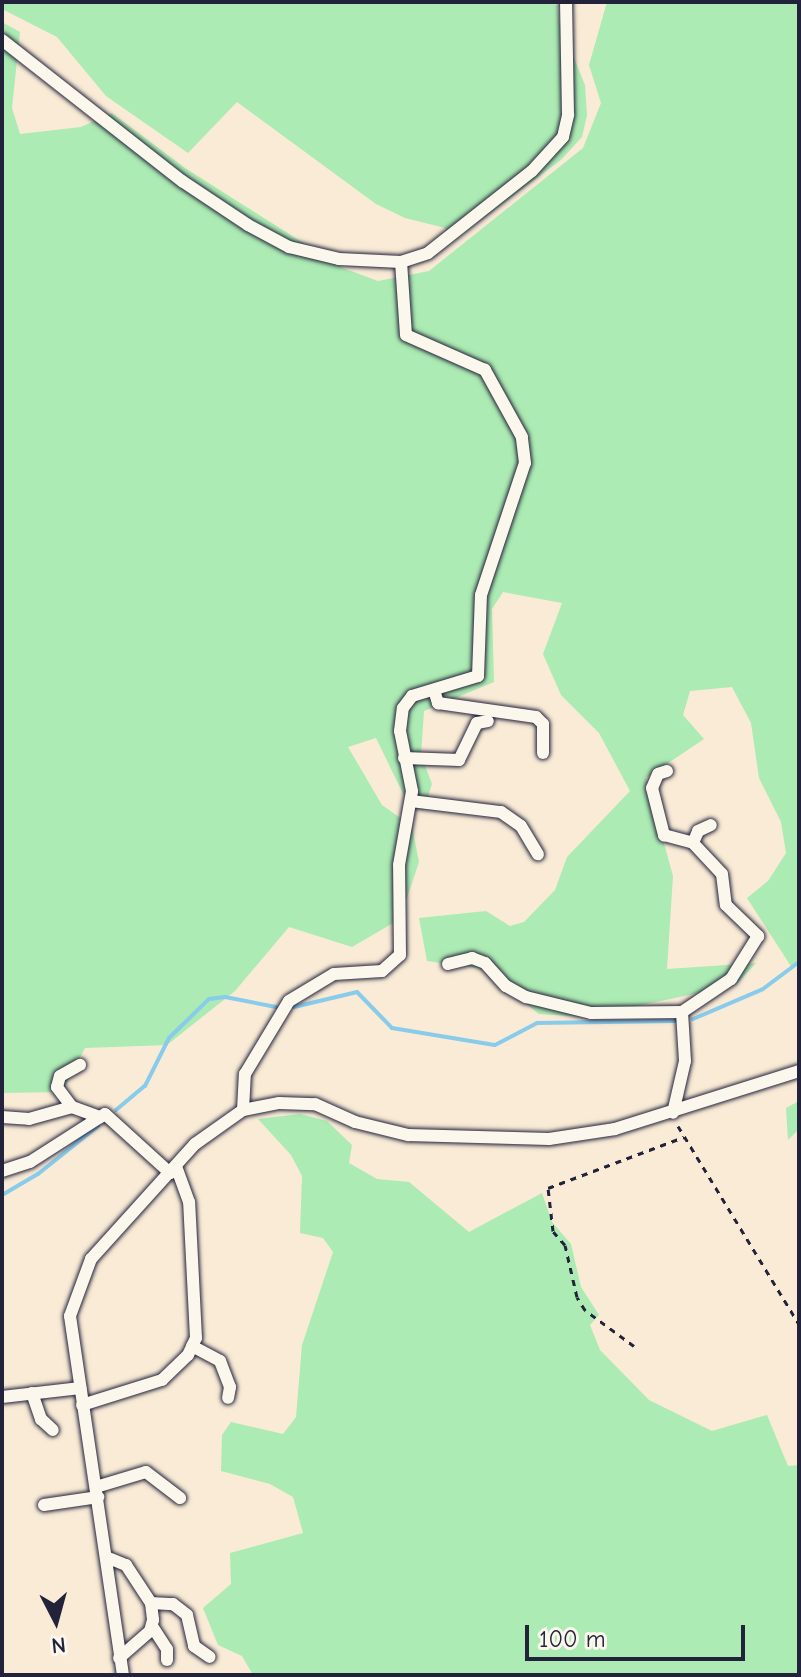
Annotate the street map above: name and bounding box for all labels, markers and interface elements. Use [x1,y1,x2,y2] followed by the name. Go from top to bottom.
[16,1581,96,1661] north arrow
[529,1609,749,1659] scale bar
[539,1625,606,1653] text: 100 m
[50,1631,67,1659] text: N

